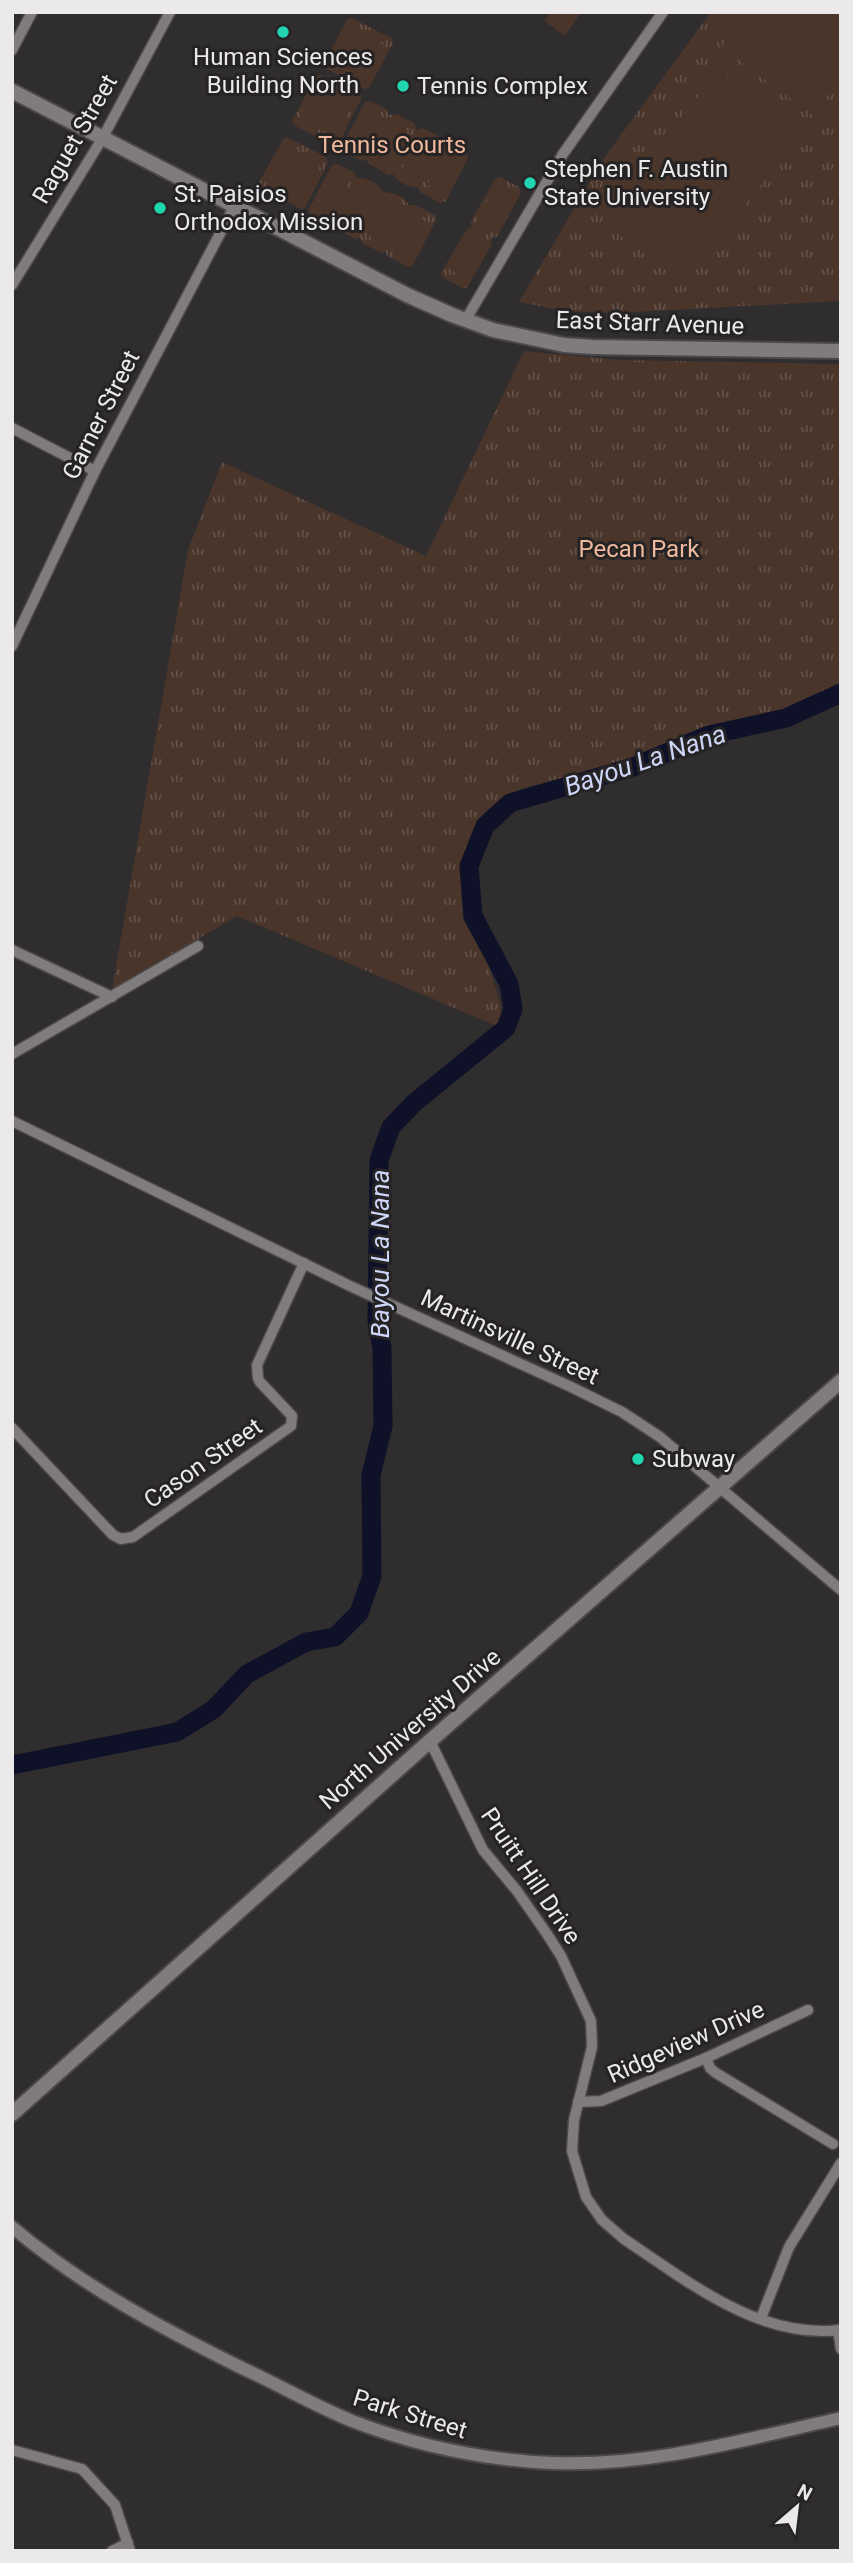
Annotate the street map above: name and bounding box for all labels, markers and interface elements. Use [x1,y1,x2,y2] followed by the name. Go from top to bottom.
[275,24,291,40] marker: Human Sciences Building North
[193,43,373,99] place label: Human Sciences Building North
[27,69,123,209] street label: Raguet Street
[417,72,588,100] place label: Tennis Complex
[395,78,411,94] marker: Tennis Complex
[318,131,466,159] park label: Tennis Courts
[544,155,728,211] place label: Stephen F. Austin State University
[522,175,538,191] marker: Stephen F. Austin State University
[174,180,363,236] place label: St. Paisios Orthodox Mission
[152,200,168,216] marker: St. Paisios Orthodox Mission
[555,306,745,340] street label: East Starr Avenue
[57,346,146,484] street label: Garner Street
[579,535,700,563] park label: Pecan Park
[560,718,730,802] water label: Bayou La Nana
[365,1170,395,1338] water label: Bayou La Nana
[417,1283,604,1391] street label: Martinsville Street
[139,1412,267,1514] street label: Cason Street
[652,1445,736,1473] place label: Subway
[630,1451,646,1467] marker: Subway
[314,1643,506,1815] street label: North University Drive
[475,1802,587,1950] street label: Pruitt Hill Drive
[603,1995,769,2089] street label: Ridgeview Drive
[350,2383,470,2445] street label: Park Street
[762,2472,832,2542] north arrow
[793,2479,816,2506] text: N

